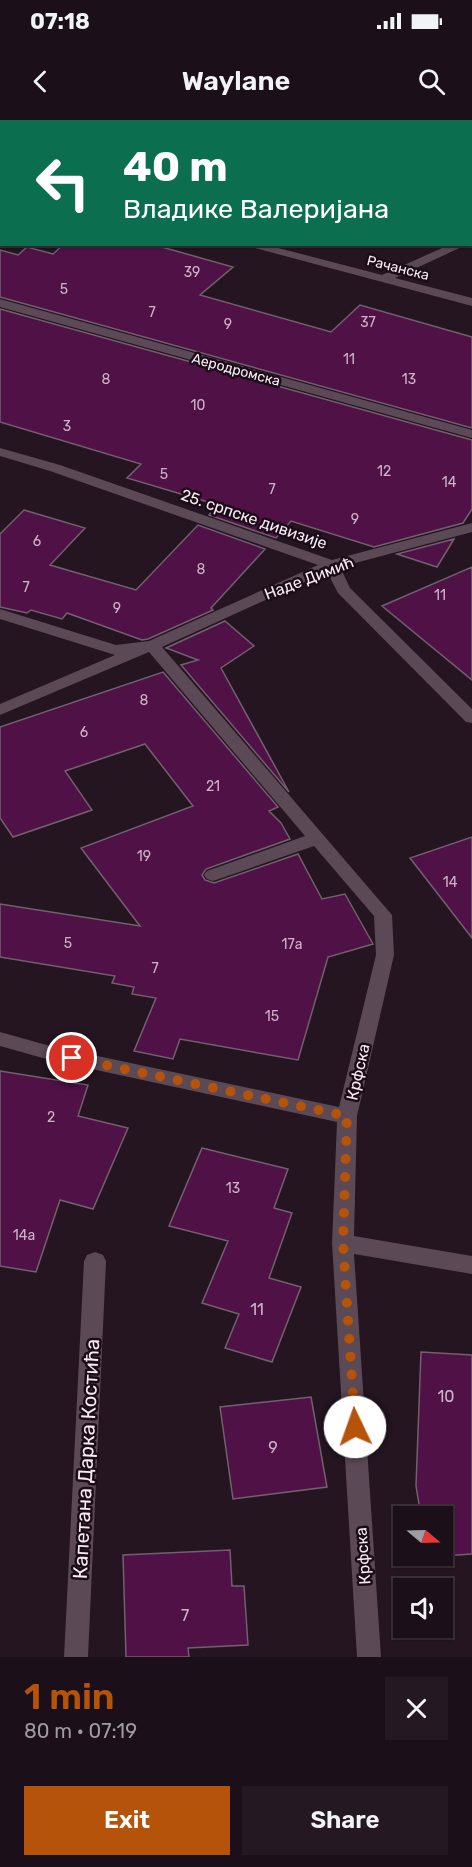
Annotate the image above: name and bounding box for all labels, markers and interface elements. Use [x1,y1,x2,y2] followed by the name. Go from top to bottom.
[30,8,90,35] text: 07:18
[24,65,57,98] icon: back
[182,65,290,97] text: Waylane
[415,65,448,98] icon: search
[123,142,228,192] text: 40 m
[24,144,102,222] icon: left
[123,193,389,225] text: Владике Валеријана
[365,252,431,284] street label: Рачанска
[184,264,200,281] house number: 39
[60,281,68,298] house number: 5
[148,304,156,321] house number: 7
[360,314,376,331] house number: 37
[224,316,232,333] house number: 9
[190,350,282,390] street label: Аеродромска
[343,351,355,368] house number: 11
[102,371,111,388] house number: 8
[402,371,416,388] house number: 13
[191,397,206,414] house number: 10
[63,418,71,435] house number: 3
[377,463,391,480] house number: 12
[160,466,168,483] house number: 5
[442,474,457,491] house number: 14
[268,481,276,498] house number: 7
[178,485,330,553] street label: 25. српске дивизије
[351,511,359,528] house number: 9
[33,533,41,550] house number: 6
[262,552,356,604] street label: Наде Димић
[197,561,206,578] house number: 8
[22,579,30,596] house number: 7
[434,587,446,604] house number: 11
[113,600,121,617] house number: 9
[140,692,149,709] house number: 8
[80,724,88,741] house number: 6
[206,778,220,795] house number: 21
[137,848,151,865] house number: 19
[443,874,458,891] house number: 14
[64,935,72,952] house number: 5
[282,936,302,953] house number: 17a
[151,960,159,977] house number: 7
[265,1008,279,1025] house number: 15
[46,1032,97,1083] pin
[55,1041,88,1074] icon: arrive
[342,1042,374,1102] street label: Крфска
[47,1109,55,1126] house number: 2
[226,1180,240,1197] house number: 13
[13,1227,35,1244] house number: 14a
[250,1300,264,1319] house number: 11
[68,1338,104,1580] street label: Капетана Дарка Костића
[437,1387,455,1406] house number: 10
[323,1395,387,1459] position arrow
[268,1438,278,1457] house number: 9
[393,1506,453,1566] north arrow
[393,1506,453,1638] map controls
[352,1527,374,1585] street label: Крфска
[393,1578,453,1638] button: sound
[181,1606,189,1625] house number: 7
[24,1675,115,1718] text: 1 min
[385,1677,448,1740] button: close
[24,1719,137,1743] text: 80 m · 07:19
[24,1786,230,1855] button: Exit
[242,1786,448,1855] button: Share

